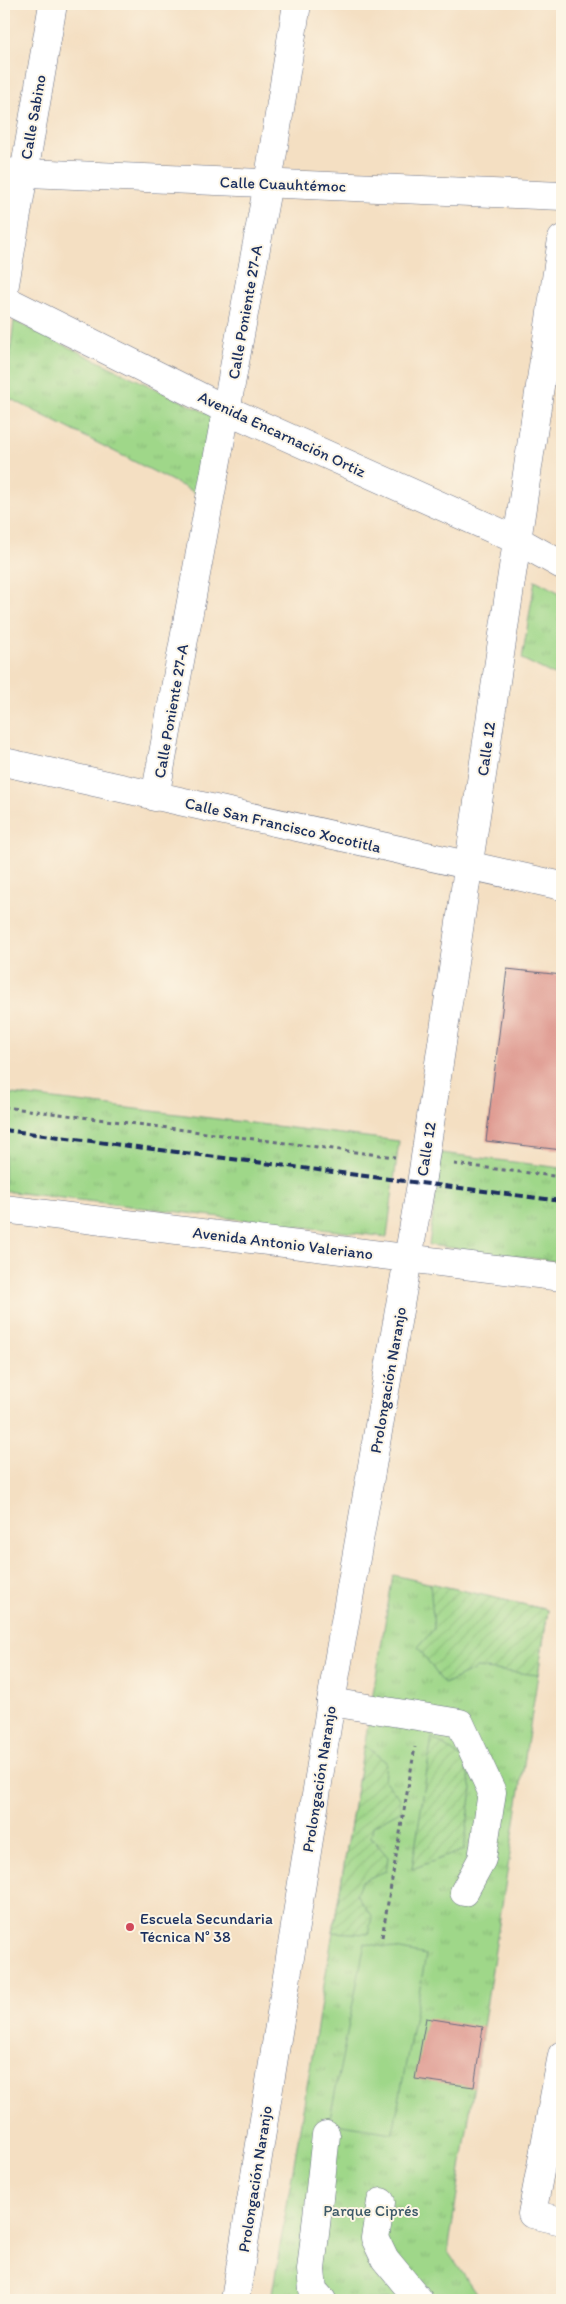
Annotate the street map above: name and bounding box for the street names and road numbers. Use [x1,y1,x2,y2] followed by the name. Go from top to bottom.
[16,73,50,161] street label: Calle Sabino
[219,172,347,196] street label: Calle Cuauhtémoc
[224,243,266,381] street label: Calle Poniente 27-A
[195,387,369,481] street label: Avenida Encarnación Ortiz
[150,642,192,780] street label: Calle Poniente 27-A
[473,720,499,777] street label: Calle 12
[183,793,384,857] street label: Calle San Francisco Xocotitla
[412,1120,440,1178] street label: Calle 12
[192,1223,374,1263] street label: Avenida Antonio Valeriano
[366,1305,410,1455] street label: Prolongación Naranjo
[298,1704,340,1854] street label: Prolongación Naranjo
[234,2104,276,2254] street label: Prolongación Naranjo

